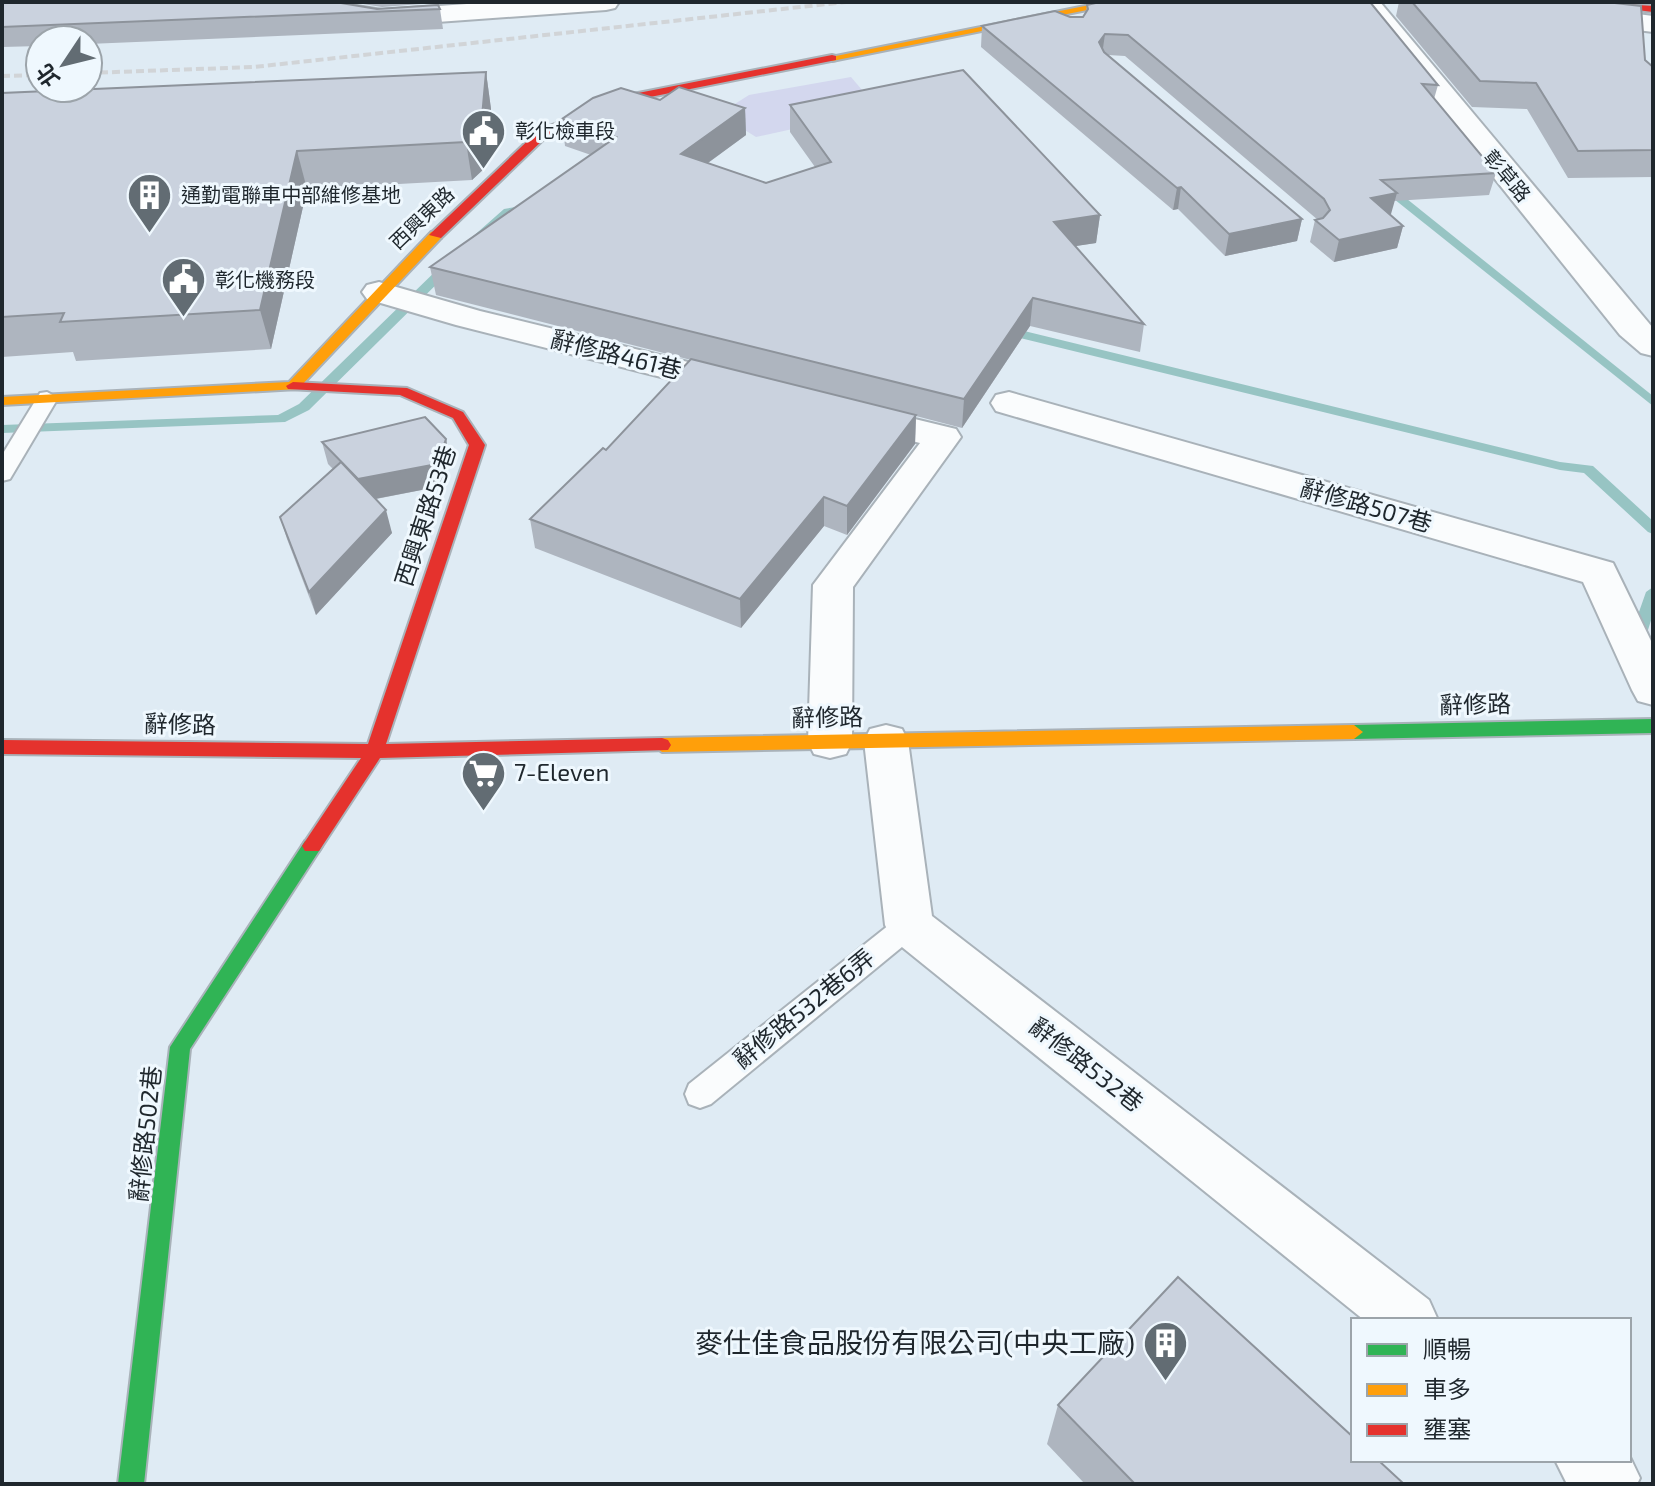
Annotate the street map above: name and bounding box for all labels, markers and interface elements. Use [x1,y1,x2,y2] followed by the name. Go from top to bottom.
[24,24,104,104] north arrow
[30,60,64,93] text: 北
[460,107,508,170] public building icon: 彰化檢車段
[515,118,615,142] place label: 彰化檢車段
[1479,145,1536,206] street label: 彰草路
[126,171,174,234] building icon: 通勤電聯車中部維修基地
[384,181,458,254] street label: 西興東路
[181,182,401,206] place label: 通勤電聯車中部維修基地
[160,256,208,319] public building icon: 彰化機務段
[215,267,315,291] place label: 彰化機務段
[548,323,685,384] street label: 辭修路461巷
[388,442,461,590] street label: 西興東路53巷
[1297,472,1436,537] street label: 辭修路507巷
[1439,688,1511,719] street label: 辭修路
[791,701,863,732] street label: 辭修路
[144,708,216,739] street label: 辭修路
[459,749,507,812] supermarket icon: 7-Eleven
[514,757,609,786] place label: 7-Eleven
[727,942,880,1074] street label: 辭修路532巷6弄
[1025,1011,1149,1117] street label: 辭修路532巷
[123,1064,166,1203] street label: 辭修路502巷
[1351,1318,1631,1462] legend
[1142,1319,1190,1382] building icon: 麥仕佳食品股份有限公司(中央工廠)
[695,1325,1135,1359] place label: 麥仕佳食品股份有限公司(中央工廠)
[1423,1334,1471,1363] text: 順暢
[1423,1374,1471,1403] text: 車多
[1423,1414,1471,1443] text: 壅塞

